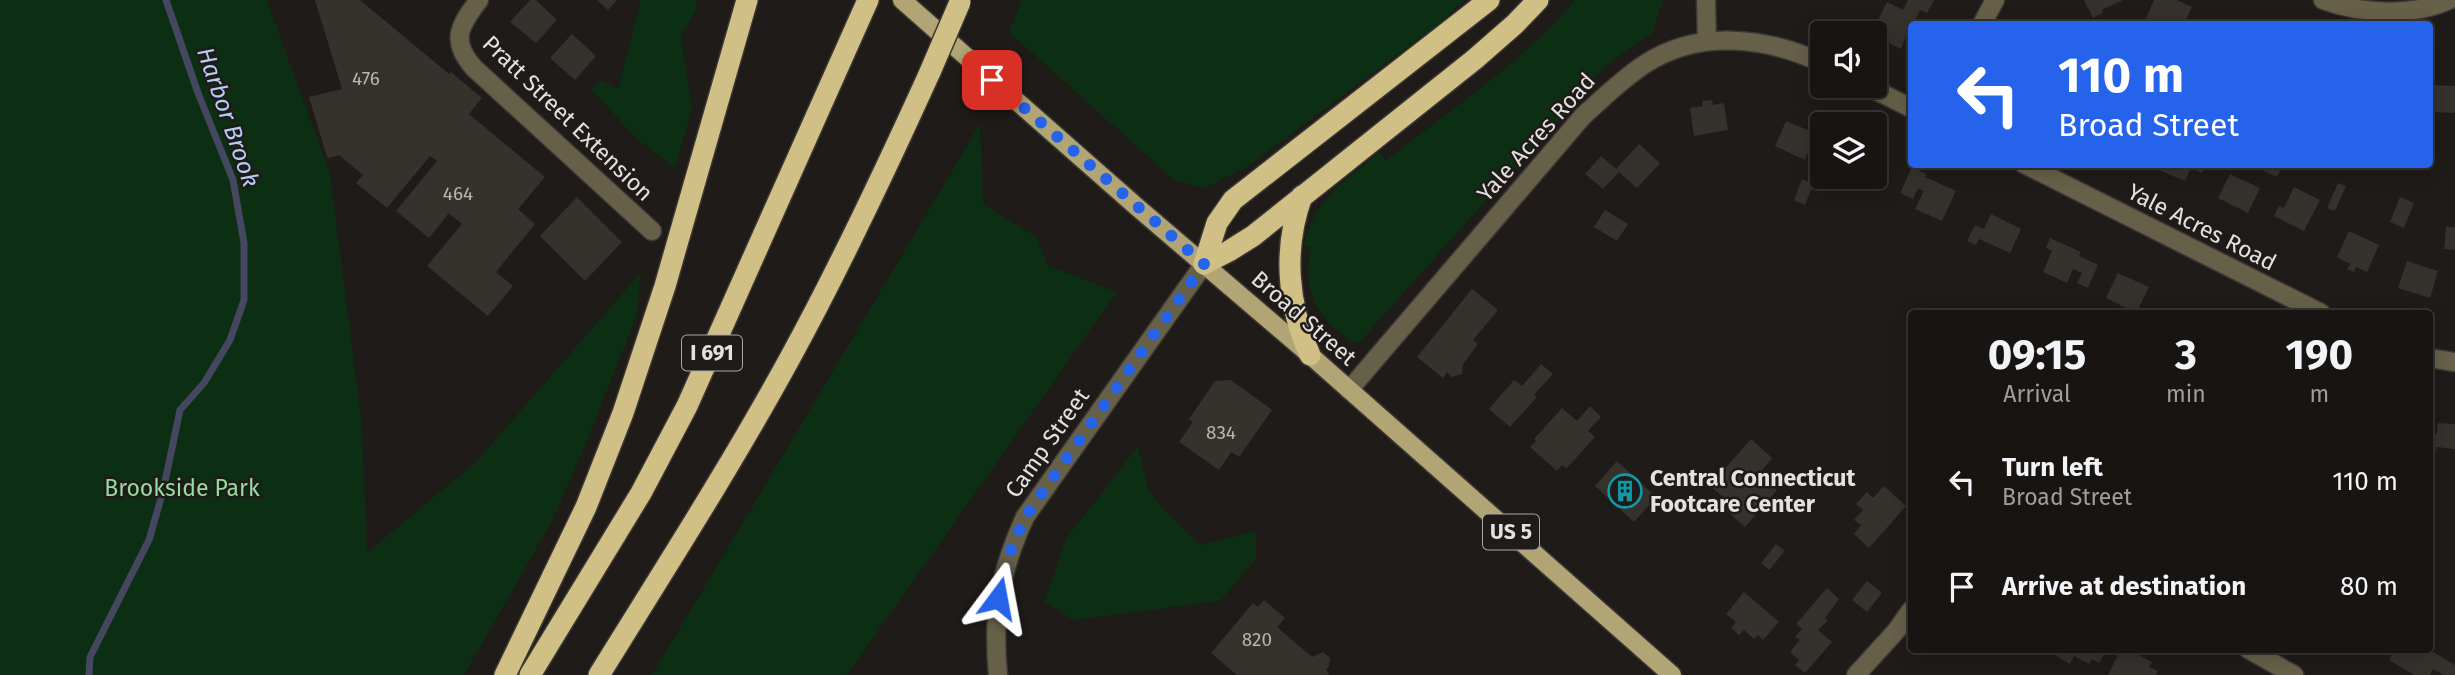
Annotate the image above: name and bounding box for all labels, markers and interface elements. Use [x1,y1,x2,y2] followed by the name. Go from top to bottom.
[1810,21,1887,189] map controls
[1810,21,1887,98] button: sound
[477,29,659,207] street label: Pratt Street Extension
[191,44,265,190] water label: Harbor Brook
[2058,46,2184,105] text: 110 m
[1943,49,2034,140] icon: left
[962,50,1022,110] pin
[973,61,1011,99] icon: arrive
[352,67,380,90] house number: 476
[1471,67,1601,207] street label: Yale Acres Road
[2058,106,2239,144] text: Broad Street
[1810,112,1887,189] button: layers
[2123,177,2281,277] street label: Yale Acres Road
[443,182,473,205] house number: 464
[1246,265,1363,372] street label: Broad Street
[1988,330,2086,380] text: 09:15
[2175,330,2197,380] text: 3
[2286,330,2353,380] text: 190
[682,336,742,370] road number: I 691
[2003,380,2071,408] text: Arrival
[2166,380,2206,408] text: min
[2309,380,2329,408] text: m
[999,382,1095,503] street label: Camp Street
[1206,421,1236,444] house number: 834
[2002,452,2103,483] text: Turn left
[1943,463,1981,501] icon: left
[1650,464,1856,518] place label: Central Connecticut Footcare Center
[2332,466,2398,497] text: 110 m
[1606,472,1644,510] building icon: Central Connecticut Footcare Center
[104,474,260,502] park label: Brookside Park
[2002,483,2132,511] text: Broad Street
[1483,514,1539,550] road number: US 5
[961,561,1035,635] position arrow
[1943,568,1981,606] icon: arrive
[2002,571,2246,602] text: Arrive at destination
[2340,571,2398,602] text: 80 m
[1242,628,1272,651] house number: 820

